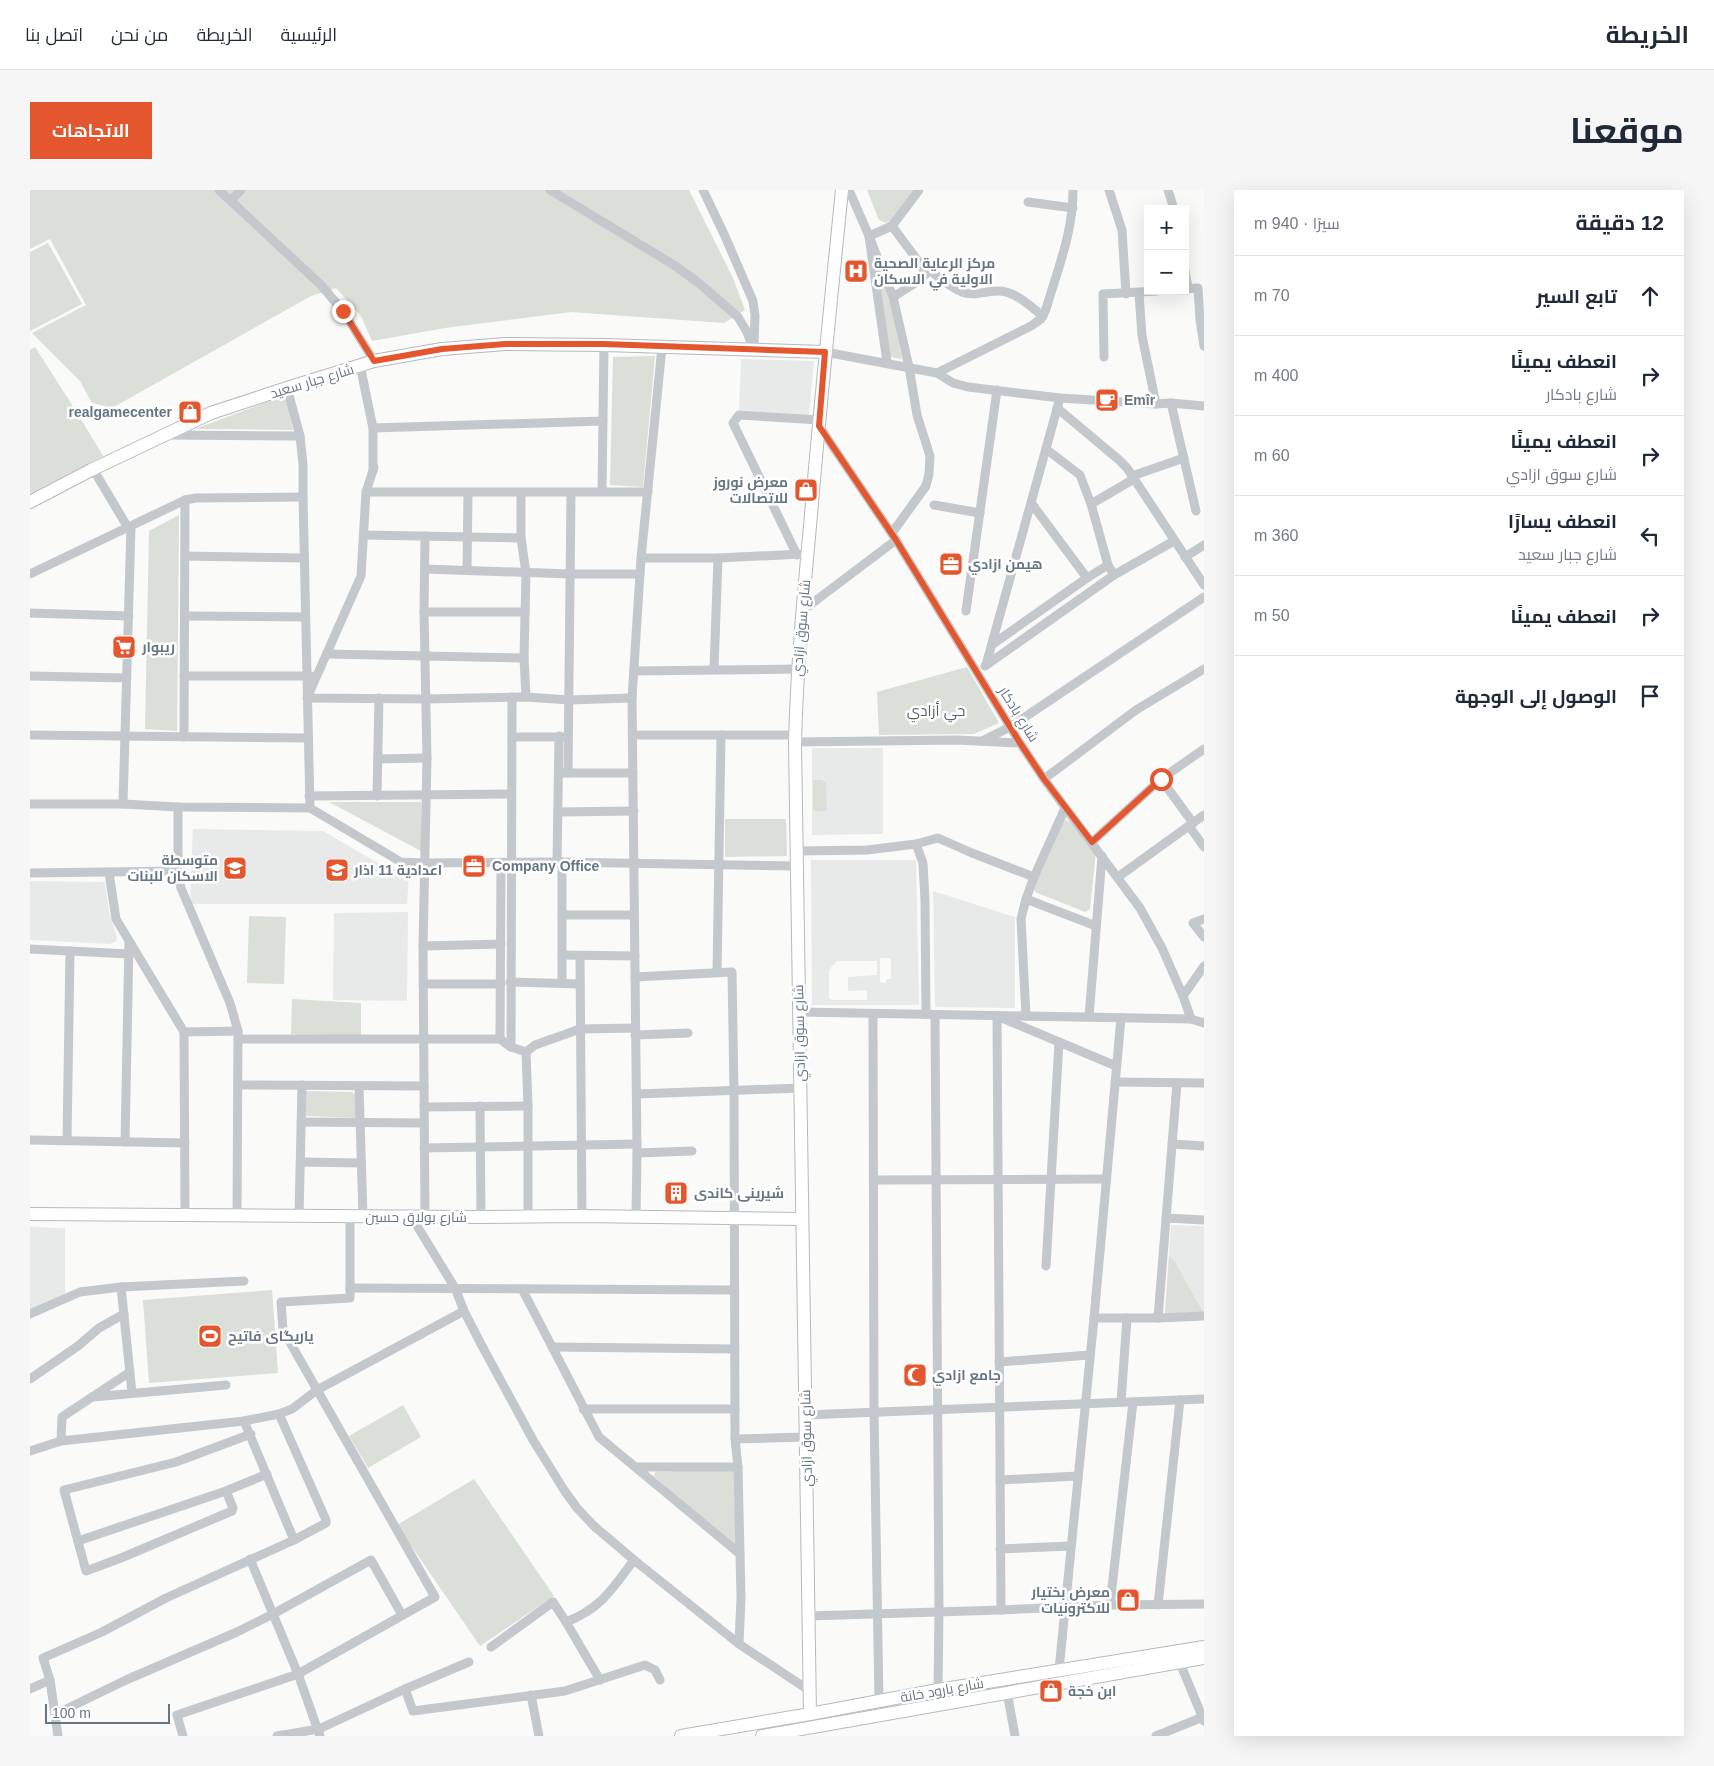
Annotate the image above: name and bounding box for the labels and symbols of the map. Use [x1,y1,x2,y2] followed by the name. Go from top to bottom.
[874,255,995,291] place label: مركز الرعاية الصحية الاولية في الاسكان
[843,258,869,284] hospital icon: مركز الرعاية الصحية الاولية في الاسكان
[332,300,355,323] route end
[268,361,356,402] street label: شارع جبار سعيد
[1094,387,1120,413] cafe icon: Emîr
[1124,392,1156,408] place label: Emîr
[177,399,203,425] shop icon: realgamecenter
[68,404,173,420] place label: realgamecenter
[712,474,788,506] place label: معرض نوروز للاتصالات
[793,477,819,503] shop icon: معرض نوروز للاتصالات
[938,551,964,577] office icon: هيمن ازادي
[968,556,1043,575] place label: هيمن ازادي
[789,579,817,677] street label: شارع سوق ازادي
[111,634,137,660] supermarket icon: ريبوار
[141,639,175,656] place label: ريبوار
[994,683,1042,745] street label: شارع بادكار
[907,701,965,723] district label: حي أزادي
[1150,768,1173,791] route start
[128,852,218,884] place label: متوسطة الاسكان للبنات
[461,853,487,879] office icon: Company Office
[222,855,248,881] school or university icon: متوسطة الاسكان للبنات
[324,857,350,883] school or university icon: اعدادية 11 اذار
[492,858,600,874] place label: Company Office
[353,862,442,878] place label: اعدادية 11 اذار
[790,984,812,1082] street label: شارع سوق ازادي
[663,1180,689,1206] building icon: شیرینی کاندی
[694,1185,784,1202] place label: شیرینی کاندی
[365,1209,467,1226] street label: شارع بولاق حسين
[197,1323,223,1349] sports icon: یاریگای فاتیح
[228,1328,314,1346] place label: یاریگای فاتیح
[902,1362,928,1388] mosque icon: جامع ازادي
[932,1367,1001,1386] place label: جامع ازادي
[797,1389,819,1487] street label: شارع سوق ازادي
[1030,1584,1110,1617] place label: معرض بختيار للاكترونيات
[1115,1587,1141,1613] shop icon: معرض بختيار للاكترونيات
[899,1675,985,1706] street label: شارع بارود خانة
[1038,1678,1064,1704] shop icon: ابن خجة
[1068,1683,1116,1700] place label: ابن خجة
[45,1701,170,1724] scale bar

